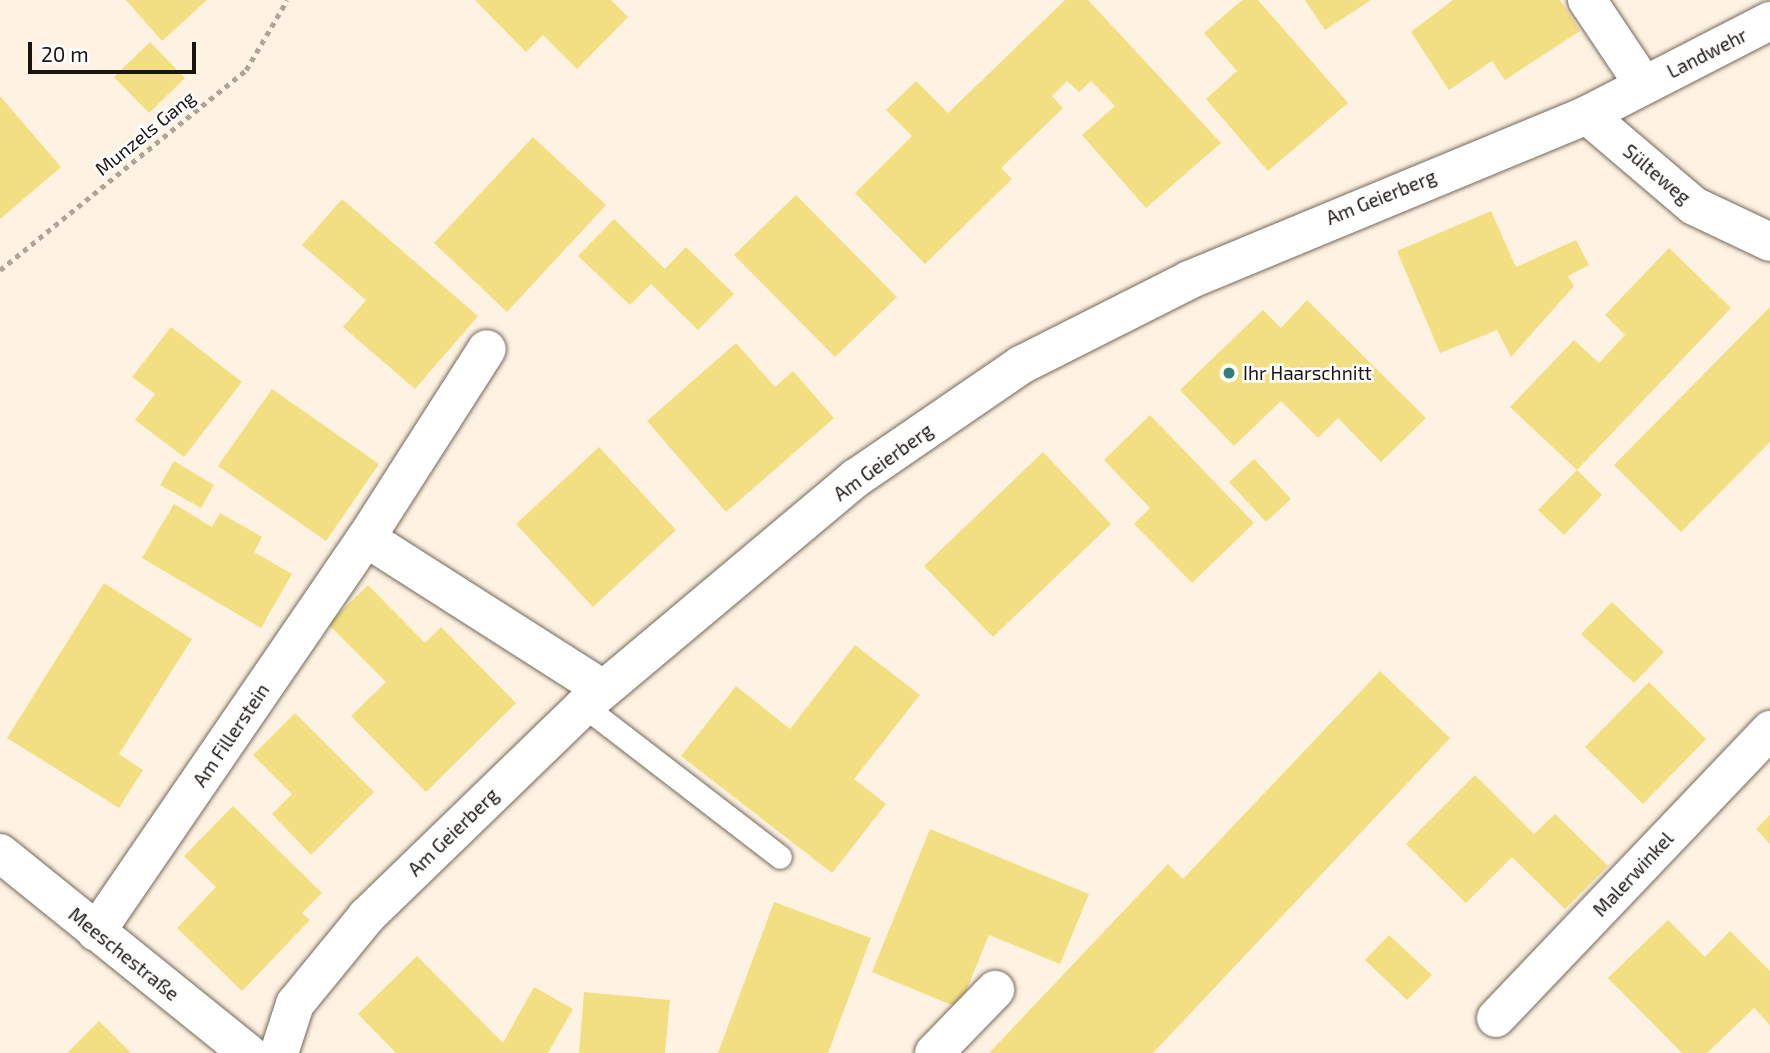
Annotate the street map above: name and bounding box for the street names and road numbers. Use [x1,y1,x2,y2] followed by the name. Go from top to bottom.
[1663,23,1751,83] street label: Landwehr
[90,86,200,180] street label: Munzels Gang
[1619,139,1695,209] street label: Sülteweg
[1323,165,1439,229] street label: Am Geierberg
[829,419,937,505] street label: Am Geierberg
[188,679,274,791] street label: Am Fillerstein
[403,783,503,881] street label: Am Geierberg
[1588,827,1678,921] street label: Malerwinkel
[64,903,184,1005] street label: Meeschestraße

